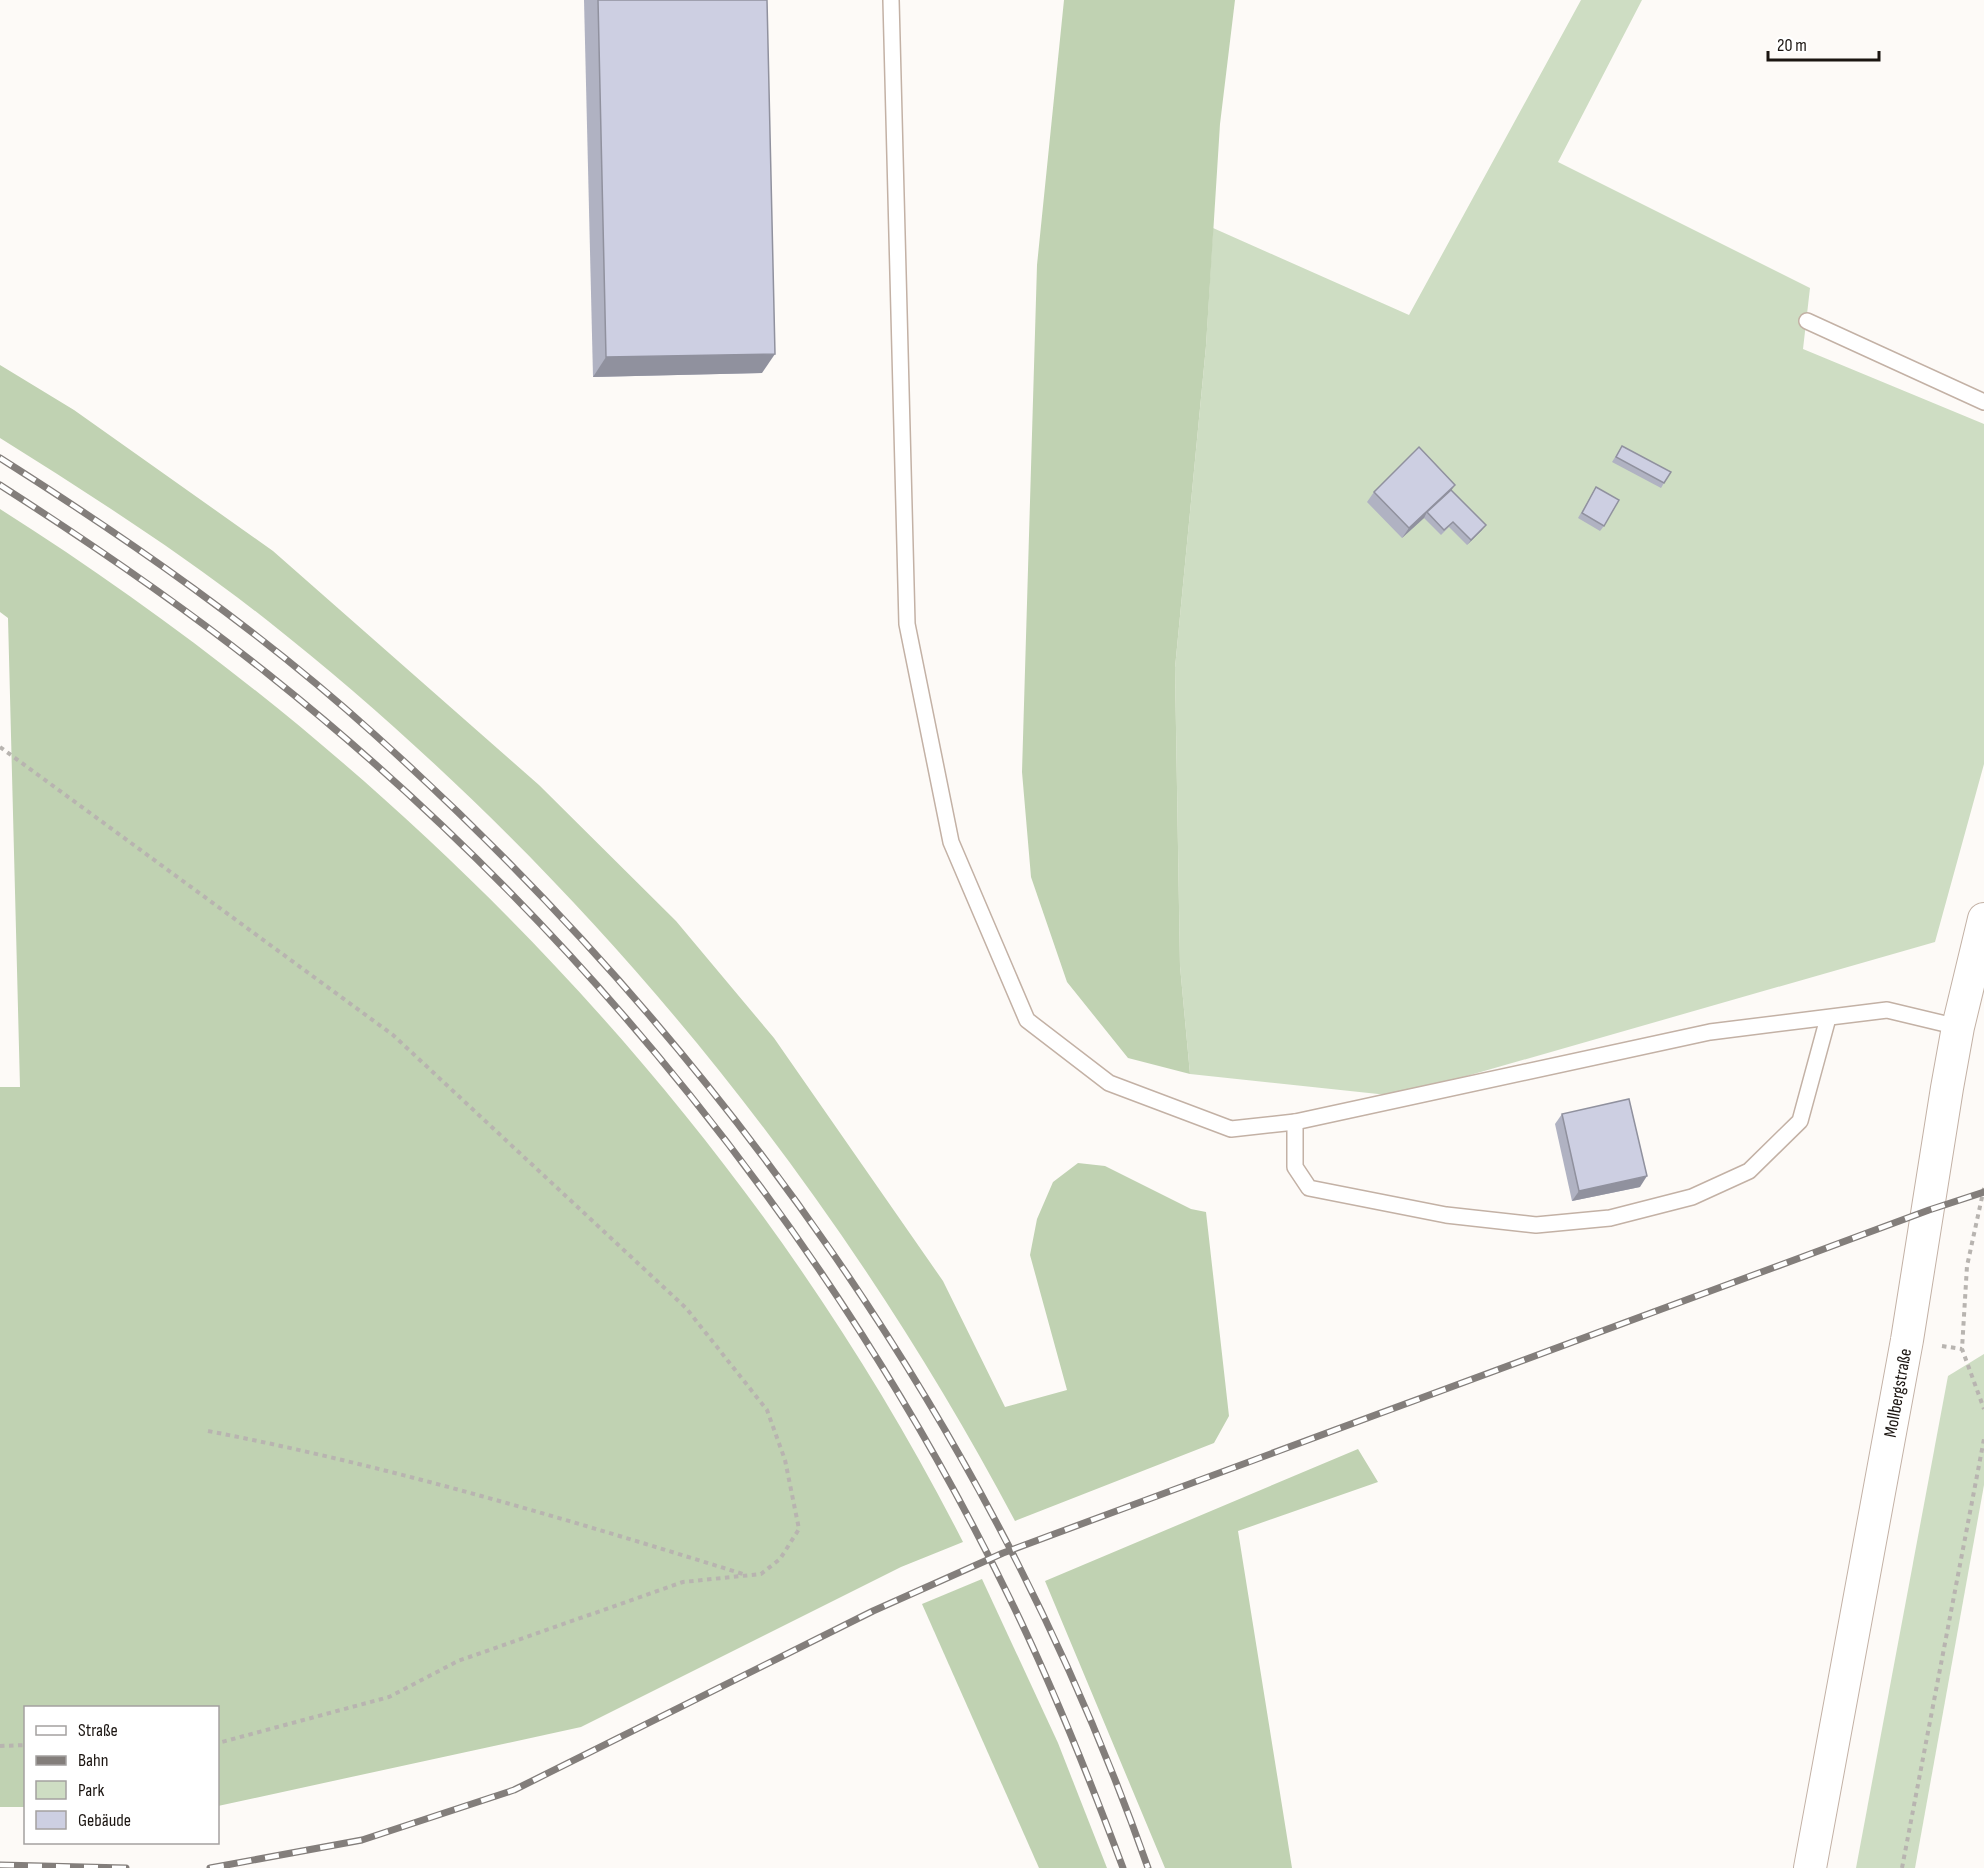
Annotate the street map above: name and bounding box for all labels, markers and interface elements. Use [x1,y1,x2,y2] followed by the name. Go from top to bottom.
[1768,24,1879,62] scale bar
[1777,35,1807,56] text: 20 m
[1880,1347,1916,1439] street label: Mollbergstraße
[24,1706,219,1844] legend
[78,1720,118,1741] text: Straße
[78,1750,108,1771] text: Bahn
[78,1780,104,1801] text: Park
[78,1810,131,1831] text: Gebäude

